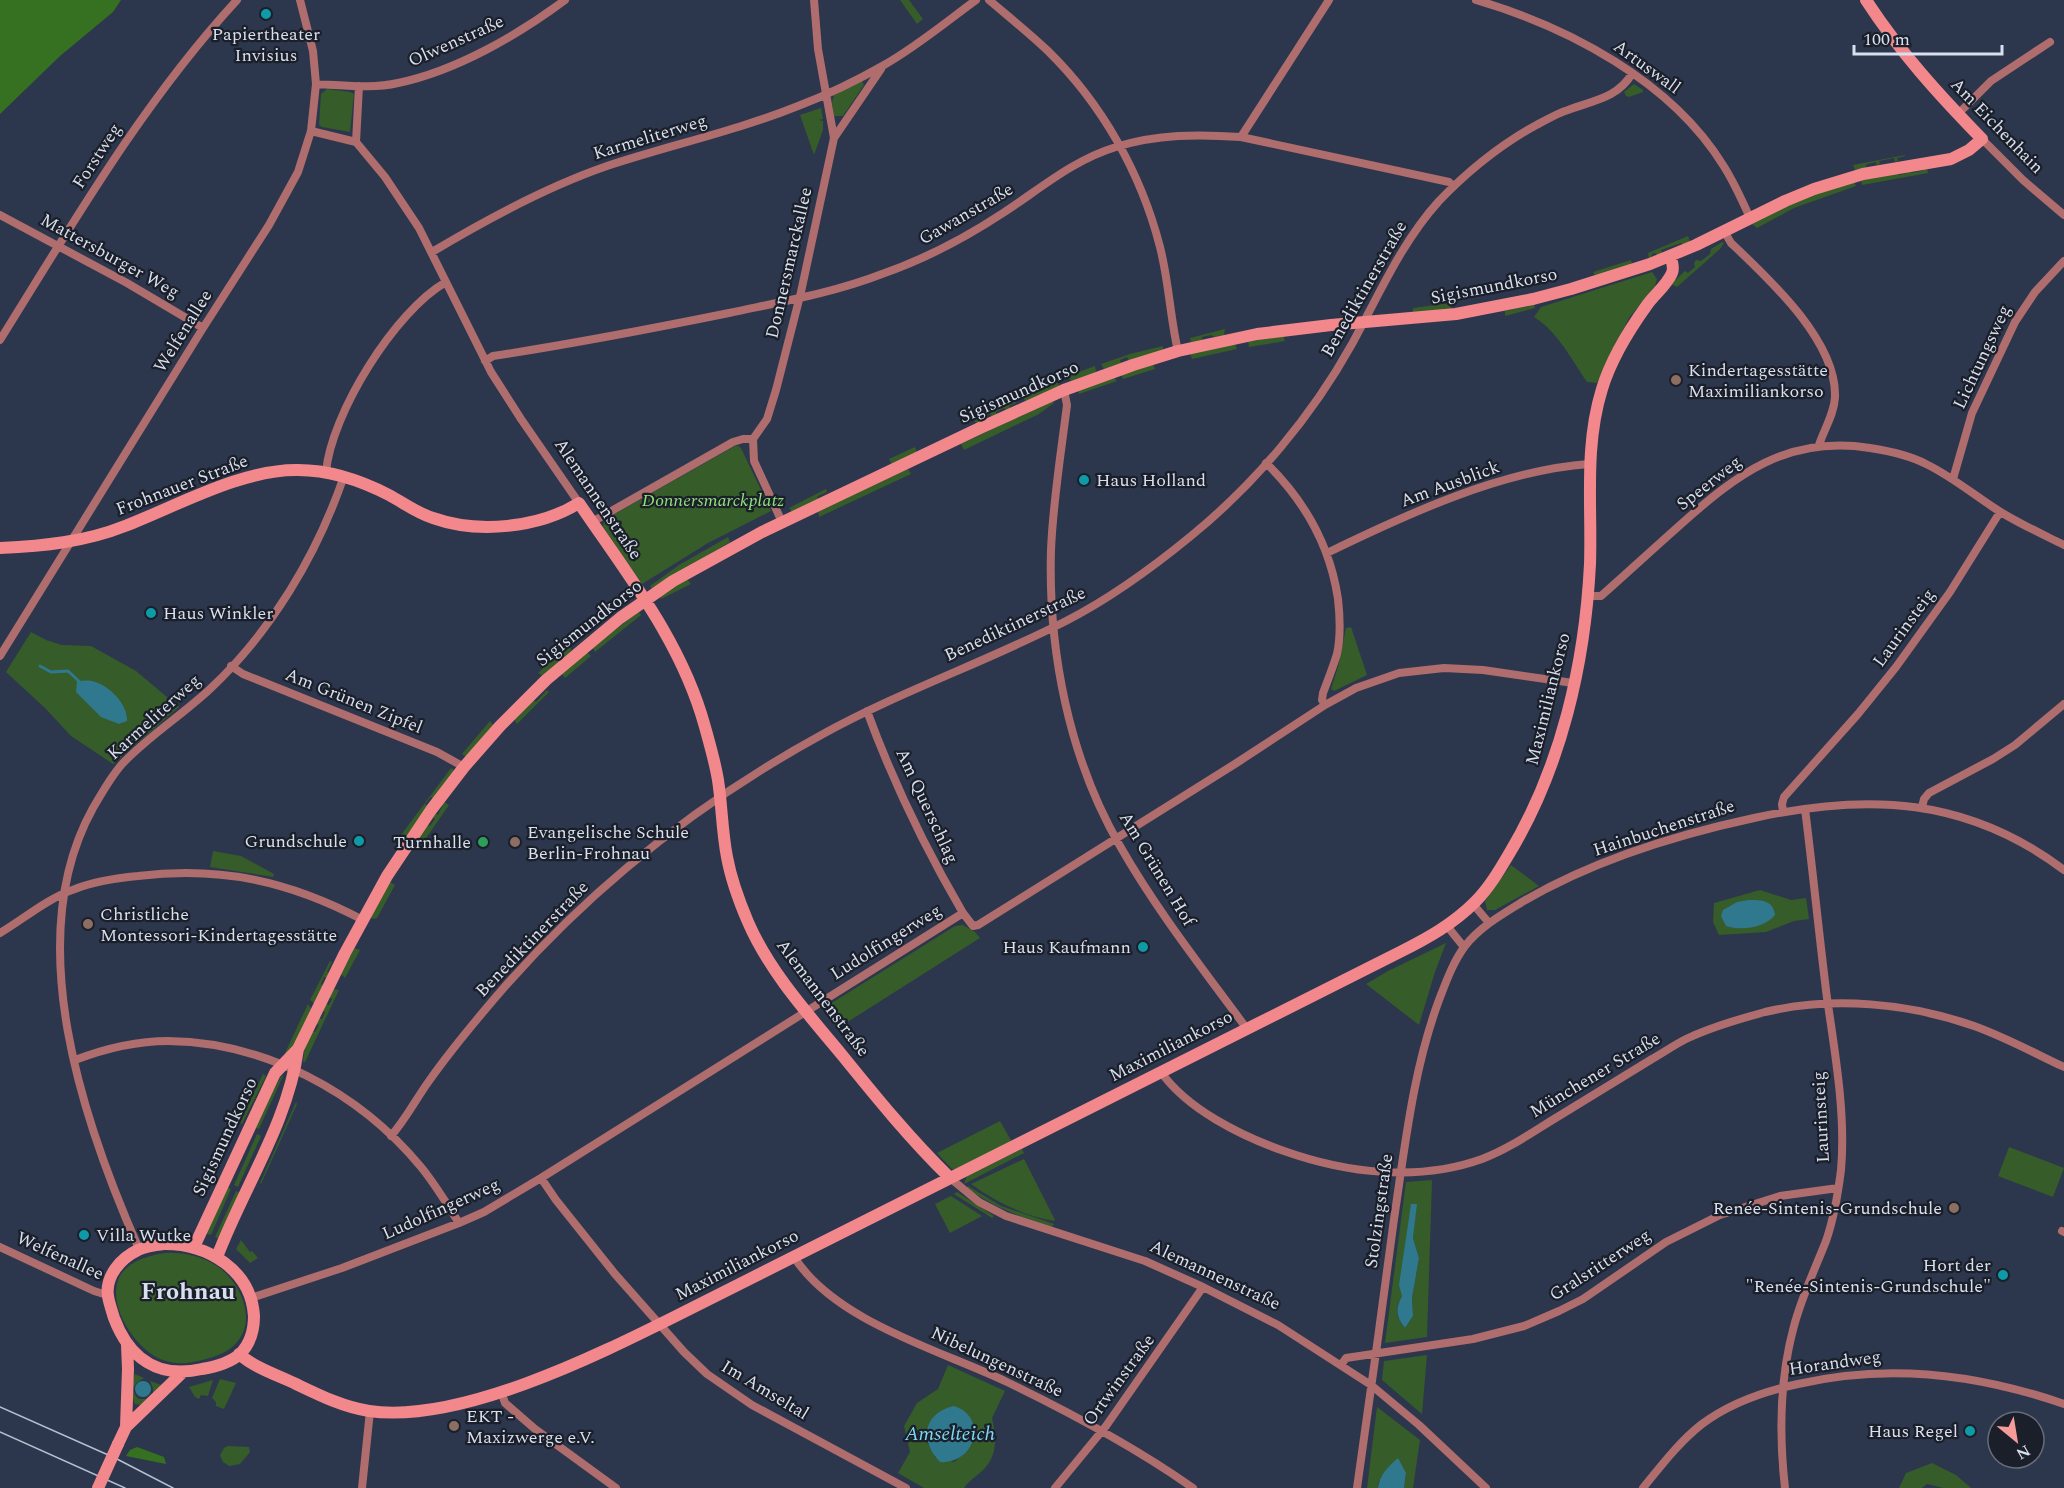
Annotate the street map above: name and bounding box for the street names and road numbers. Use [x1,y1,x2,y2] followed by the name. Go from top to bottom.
[404,8,508,74] street label: Olwenstraße
[1608,33,1686,101] street label: Artuswall
[1944,72,2050,180] street label: Am Eichenhain
[590,107,710,167] street label: Karmeliterweg
[66,118,128,194] street label: Forstweg
[914,176,1018,252] street label: Gawanstraße
[758,185,820,341] street label: Donnersmarckallee
[35,207,185,305] street label: Mattersburger Weg
[1314,216,1414,362] street label: Benediktinerstraße
[1428,260,1560,312] street label: Sigismundkorso
[147,284,219,378] street label: Welfenallee
[1946,300,2018,414] street label: Lichtungsweg
[955,354,1083,430] street label: Sigismundkorso
[547,433,649,565] street label: Alemannenstraße
[112,447,252,523] street label: Frohnauer Straße
[1671,449,1747,517] street label: Speerweg
[1397,454,1503,514] street label: Am Ausblick
[530,573,648,673] street label: Sigismundkorso
[940,579,1090,669] street label: Benediktinerstraße
[1866,583,1942,673] street label: Laurinsteig
[1518,630,1578,768] street label: Maximiliankorso
[281,661,427,741] street label: Am Grünen Zipfel
[101,667,207,767] street label: Karmeliterweg
[888,744,966,868] street label: Am Querschlag
[1590,792,1738,864] street label: Hainbuchenstraße
[1112,807,1203,933] street label: Am Grünen Hof
[469,874,595,1004] street label: Benediktinerstraße
[825,897,947,987] street label: Ludolfingerweg
[770,933,876,1063] street label: Alemannenstraße
[1104,1003,1238,1089] street label: Maximiliankorso
[1524,1025,1666,1125] street label: Münchener Straße
[1805,1071,1837,1163] street label: Laurinsteig
[186,1073,264,1201] street label: Sigismundkorso
[1358,1152,1400,1270] street label: Stolzingstraße
[378,1171,504,1247] street label: Ludolfingerweg
[670,1222,804,1308] street label: Maximiliankorso
[1544,1222,1656,1308] street label: Gralsritterweg
[12,1225,108,1287] street label: Welfenallee
[1145,1233,1285,1317] street label: Alemannenstraße
[926,1319,1068,1405] street label: Nibelungenstraße
[1076,1329,1162,1431] street label: Ortwinstraße
[1787,1343,1883,1383] street label: Horandweg
[716,1353,814,1427] street label: Im Amseltal

